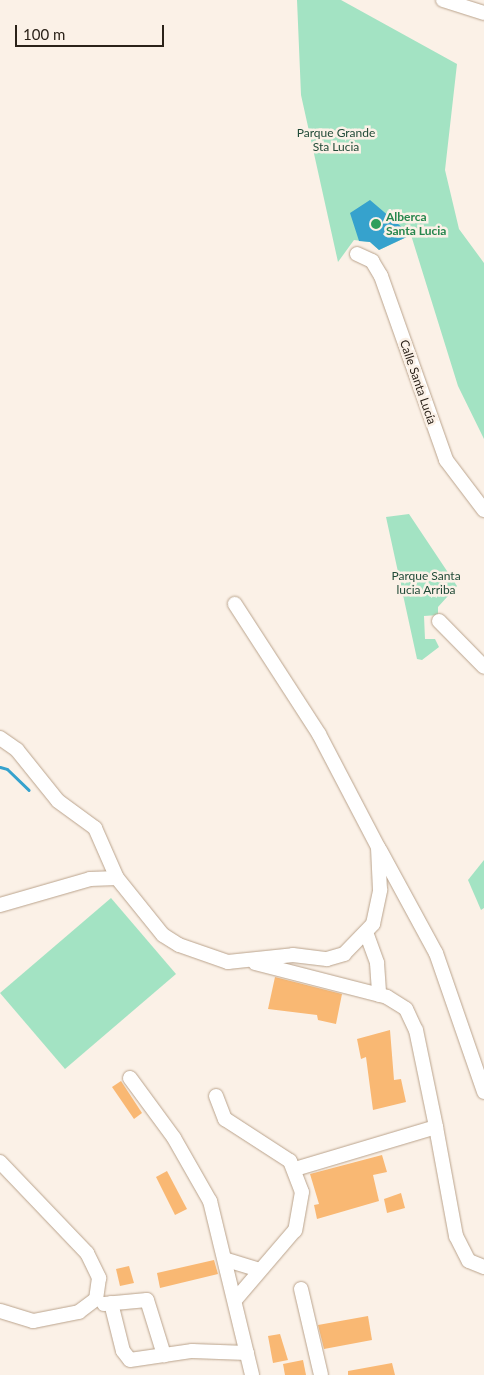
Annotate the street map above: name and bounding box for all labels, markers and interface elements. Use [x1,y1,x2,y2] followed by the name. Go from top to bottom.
[18,15,166,47] scale bar
[23,25,65,43] text: 100 m
[297,126,375,154] park label: Parque Grande Sta Lucia
[386,210,446,238] place label: Alberca Santa Lucia
[370,218,382,230] marker: Alberca Santa Lucia
[397,338,439,426] street label: Calle Santa Lucía
[391,569,461,597] park label: Parque Santa lucia Arriba

